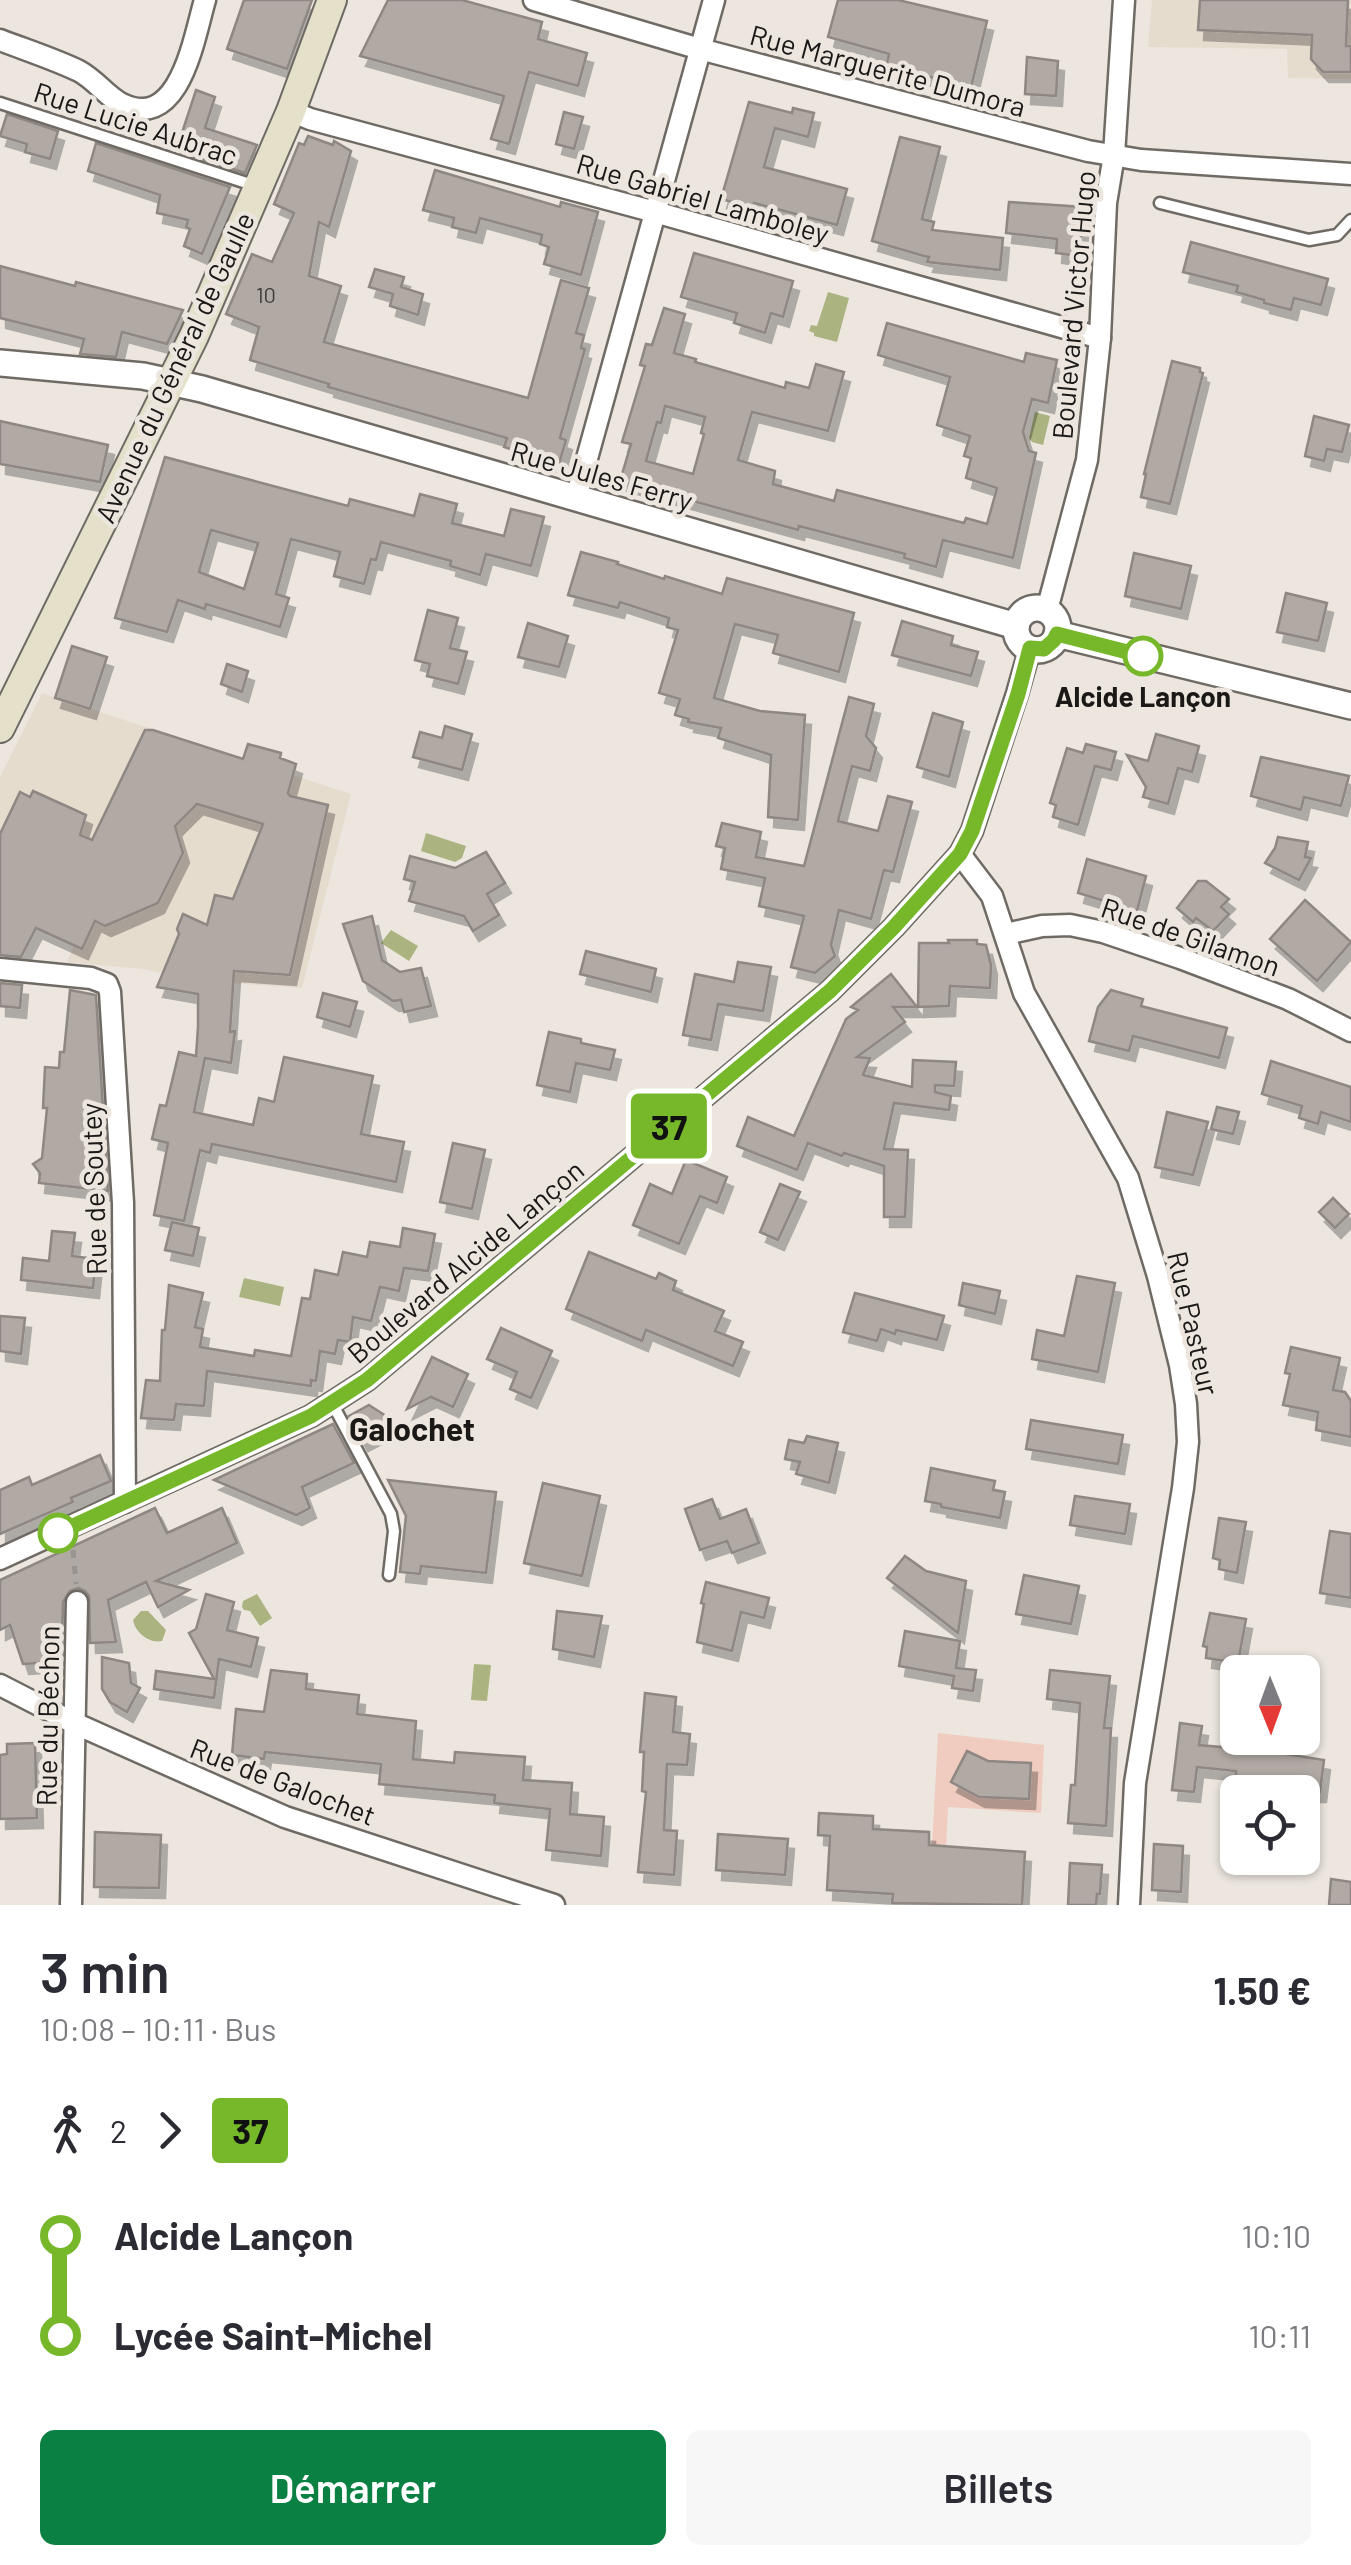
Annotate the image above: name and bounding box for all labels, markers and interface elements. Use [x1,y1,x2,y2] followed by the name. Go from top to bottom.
[746,17,1030,123] street label: Rue Marguerite Dumora
[30,74,242,172] street label: Rue Lucie Aubrac
[573,146,833,250] street label: Rue Gabriel Lamboley
[1044,169,1102,441] street label: Boulevard Victor Hugo
[87,206,261,528] street label: Avenue du Général de Gaulle
[256,281,276,307] house number: 10
[507,433,697,517] street label: Rue Jules Ferry
[1124,637,1162,675] marker: Alcide Lançon
[1055,679,1231,713] place label: Alcide Lançon
[1097,890,1285,982] street label: Rue de Gilamon
[624,1094,714,1158] line badge: 37
[73,1102,113,1276] street label: Rue de Soutey
[651,1105,687,1147] text: 37
[340,1152,590,1370] street label: Boulevard Alcide Lançon
[1161,1248,1227,1398] street label: Rue Pasteur
[349,1409,475,1447] district label: Galochet
[39,1514,77,1552] unlabelled marker
[28,1625,66,1807] street label: Rue du Béchon
[1220,1655,1320,1755] north arrow
[1220,1655,1320,1875] map controls
[185,1730,381,1832] street label: Rue de Galochet
[1220,1775,1320,1875] button: locate
[40,1938,170,2004] text: 3 min
[1213,1967,1311,2013] text: 1.50 €
[40,2009,276,2047] text: 10:08 – 10:11 · Bus
[40,2103,95,2158] icon: walk
[142,2103,197,2158] icon: forward
[232,2109,268,2151] text: 37
[110,2111,127,2149] text: 2
[114,2212,353,2258] text: Alcide Lançon
[1242,2216,1311,2254] text: 10:10
[114,2312,432,2358] text: Lycée Saint-Michel
[1248,2316,1311,2354] text: 10:11
[40,2430,666,2545] button: Démarrer
[686,2430,1311,2545] button: Billets

